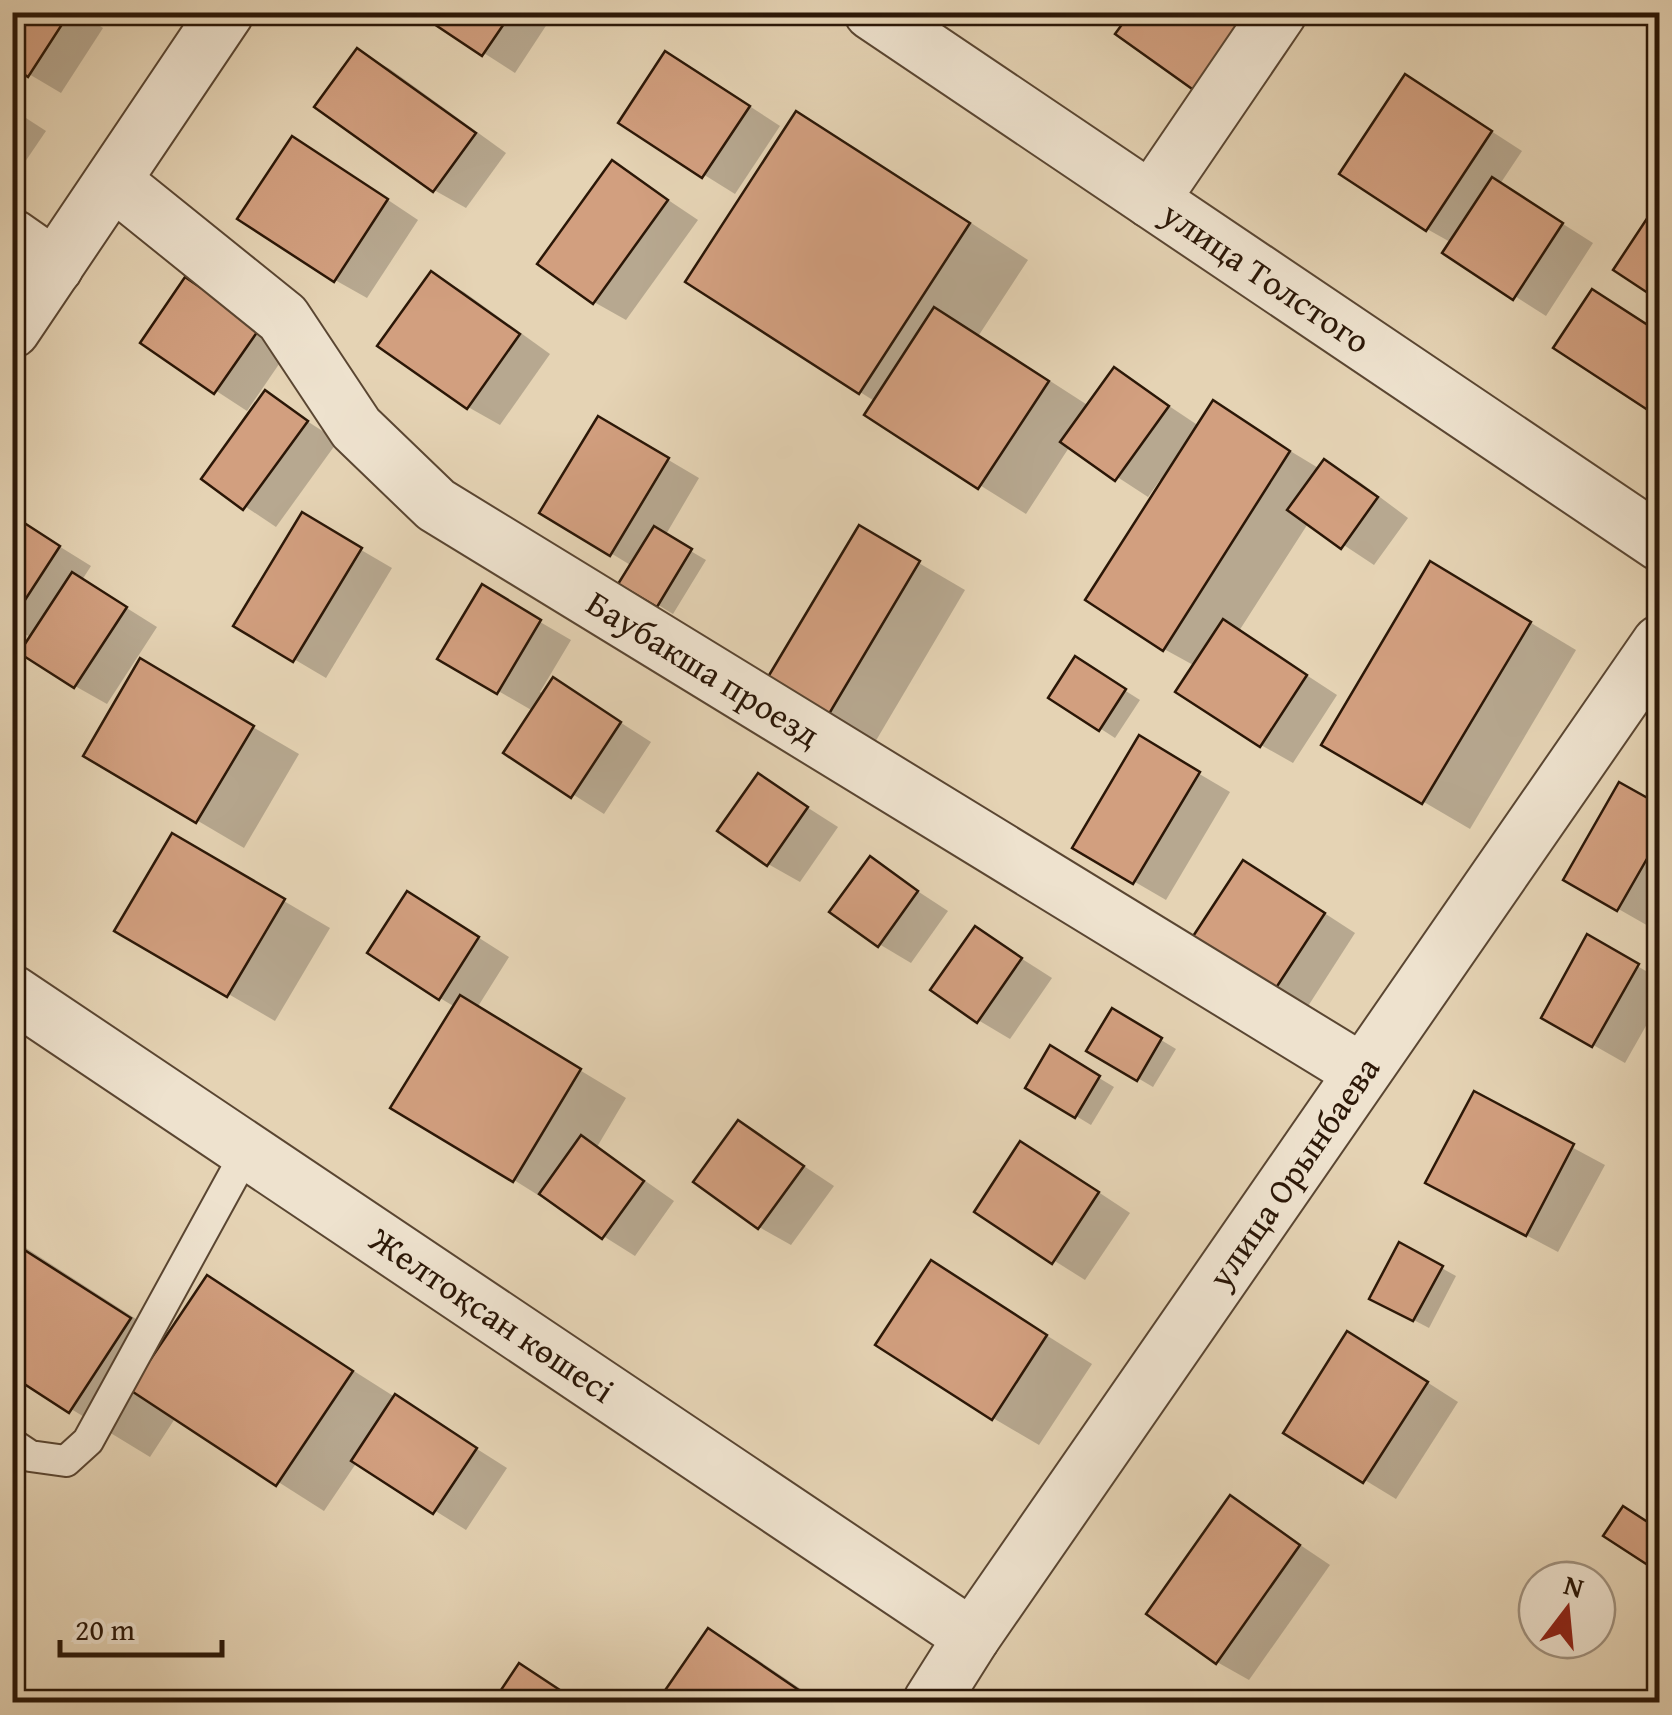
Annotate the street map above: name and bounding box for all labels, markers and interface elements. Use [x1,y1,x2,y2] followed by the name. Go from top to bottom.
[1151,188,1381,366] street label: улица Толстого
[577,577,830,759] street label: Баубакша проезд
[1194,1045,1392,1299] street label: улица Орынбаева
[359,1213,625,1415] street label: Желтоқсан көшесі
[1517,1560,1617,1660] north arrow
[1559,1563,1589,1608] text: N
[60,1595,222,1657] scale bar
[75,1607,135,1651] text: 20 m

